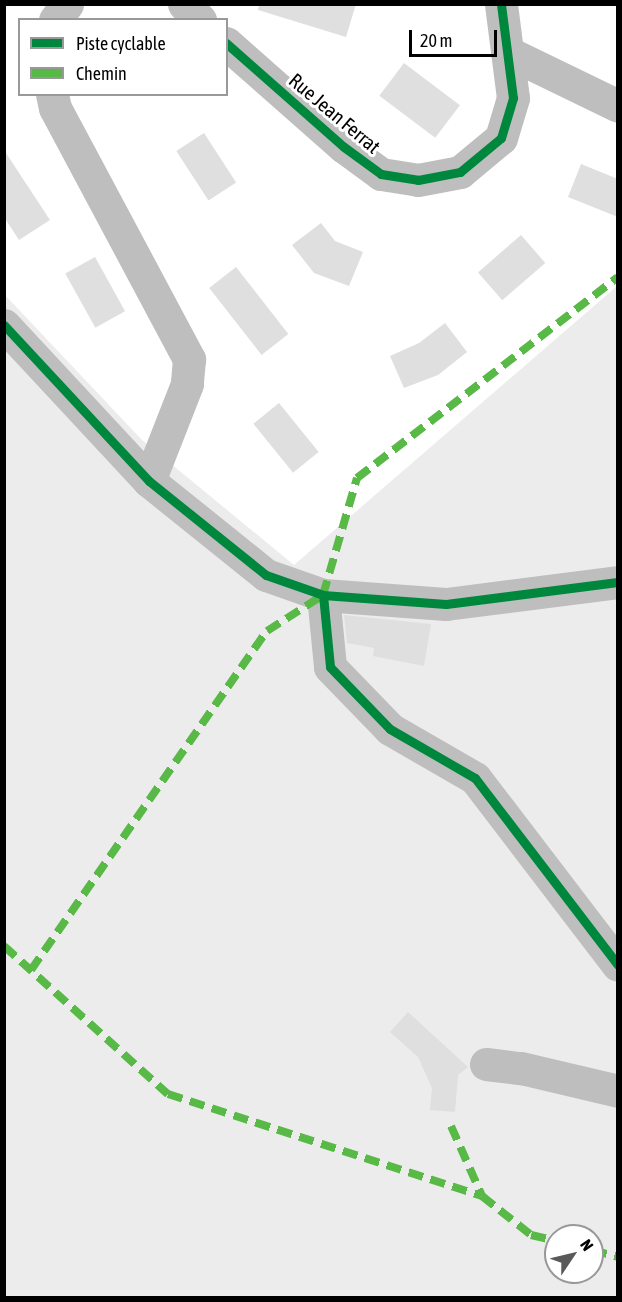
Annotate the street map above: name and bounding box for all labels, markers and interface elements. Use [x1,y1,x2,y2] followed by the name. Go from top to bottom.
[18,18,228,96] legend
[412,18,500,56] scale bar
[420,30,452,51] text: 20 m
[76,33,166,54] text: Piste cyclable
[76,63,127,84] text: Chemin
[284,68,386,158] street label: Rue Jean Ferrat
[544,1224,604,1284] north arrow
[577,1236,597,1254] text: N

